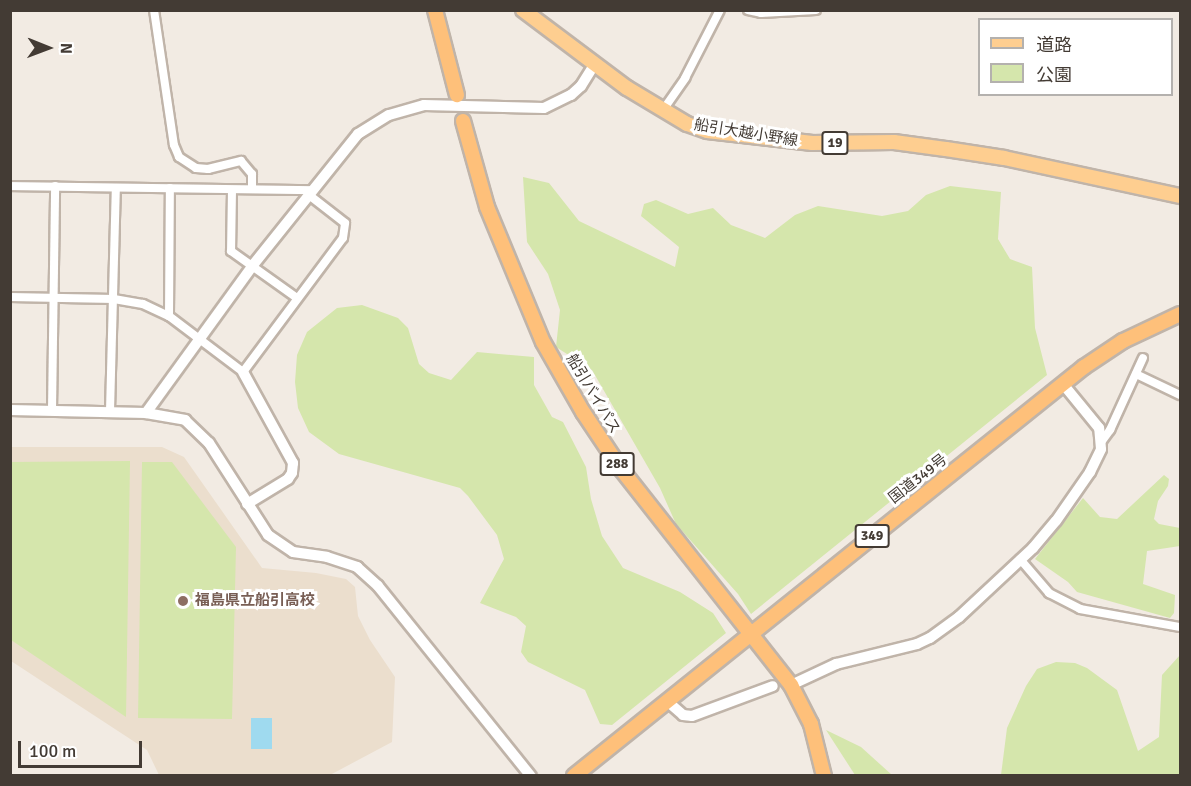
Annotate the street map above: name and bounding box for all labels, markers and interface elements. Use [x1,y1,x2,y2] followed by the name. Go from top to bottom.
[18,18,78,78] north arrow
[978,18,1173,96] legend
[1036,34,1072,56] text: 道路
[56,43,76,54] text: N
[1036,64,1072,86] text: 公園
[693,116,799,150] street label: 船引大越小野線
[820,132,850,154] road number: 19
[562,351,624,437] street label: 船引バイパス
[885,451,951,507] street label: 国道349号
[599,453,635,475] road number: 288
[854,525,890,547] road number: 349
[195,592,315,610] place label: 福島県立船引高校
[176,594,190,608] marker: 福島県立船引高校
[21,729,146,767] scale bar
[29,740,76,762] text: 100 m

